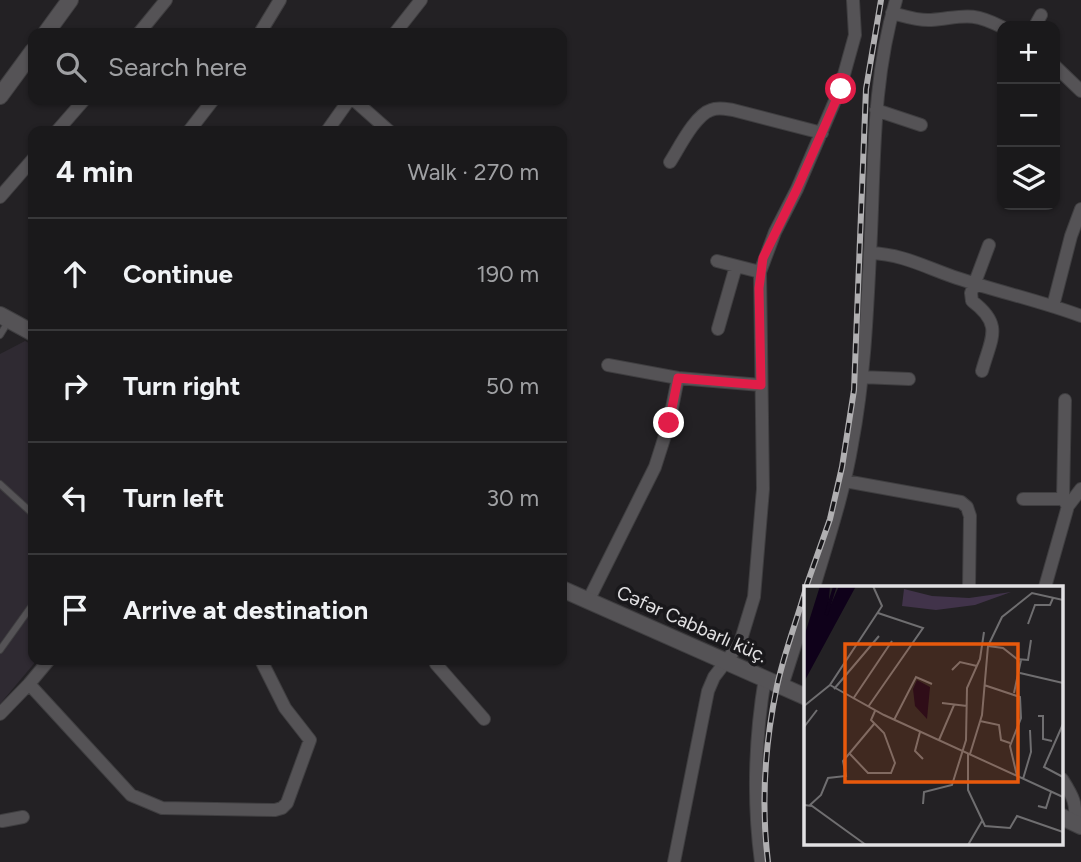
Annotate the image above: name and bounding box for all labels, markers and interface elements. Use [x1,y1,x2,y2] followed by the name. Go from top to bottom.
[997,21,1060,210] map controls
[997,21,1060,84] button: +
[28,28,567,105] search box
[52,48,90,86] icon: search
[108,51,247,83] text: Search here
[825,73,856,104] route start
[997,84,1060,147] button: −
[997,147,1060,210] button: layers
[56,153,133,190] text: 4 min
[408,158,539,186] text: Walk · 270 m
[56,255,94,293] icon: ahead
[123,258,233,290] text: Continue
[476,260,539,288] text: 190 m
[56,367,94,405] icon: right
[123,370,240,402] text: Turn right
[486,372,539,400] text: 50 m
[653,407,684,438] route end
[56,479,94,517] icon: left
[123,482,224,514] text: Turn left
[486,484,539,512] text: 30 m
[613,581,771,667] street label: Cəfər Cabbarlı küç.
[804,586,1064,844] inset map
[56,591,94,629] icon: arrive
[123,594,368,626] text: Arrive at destination

